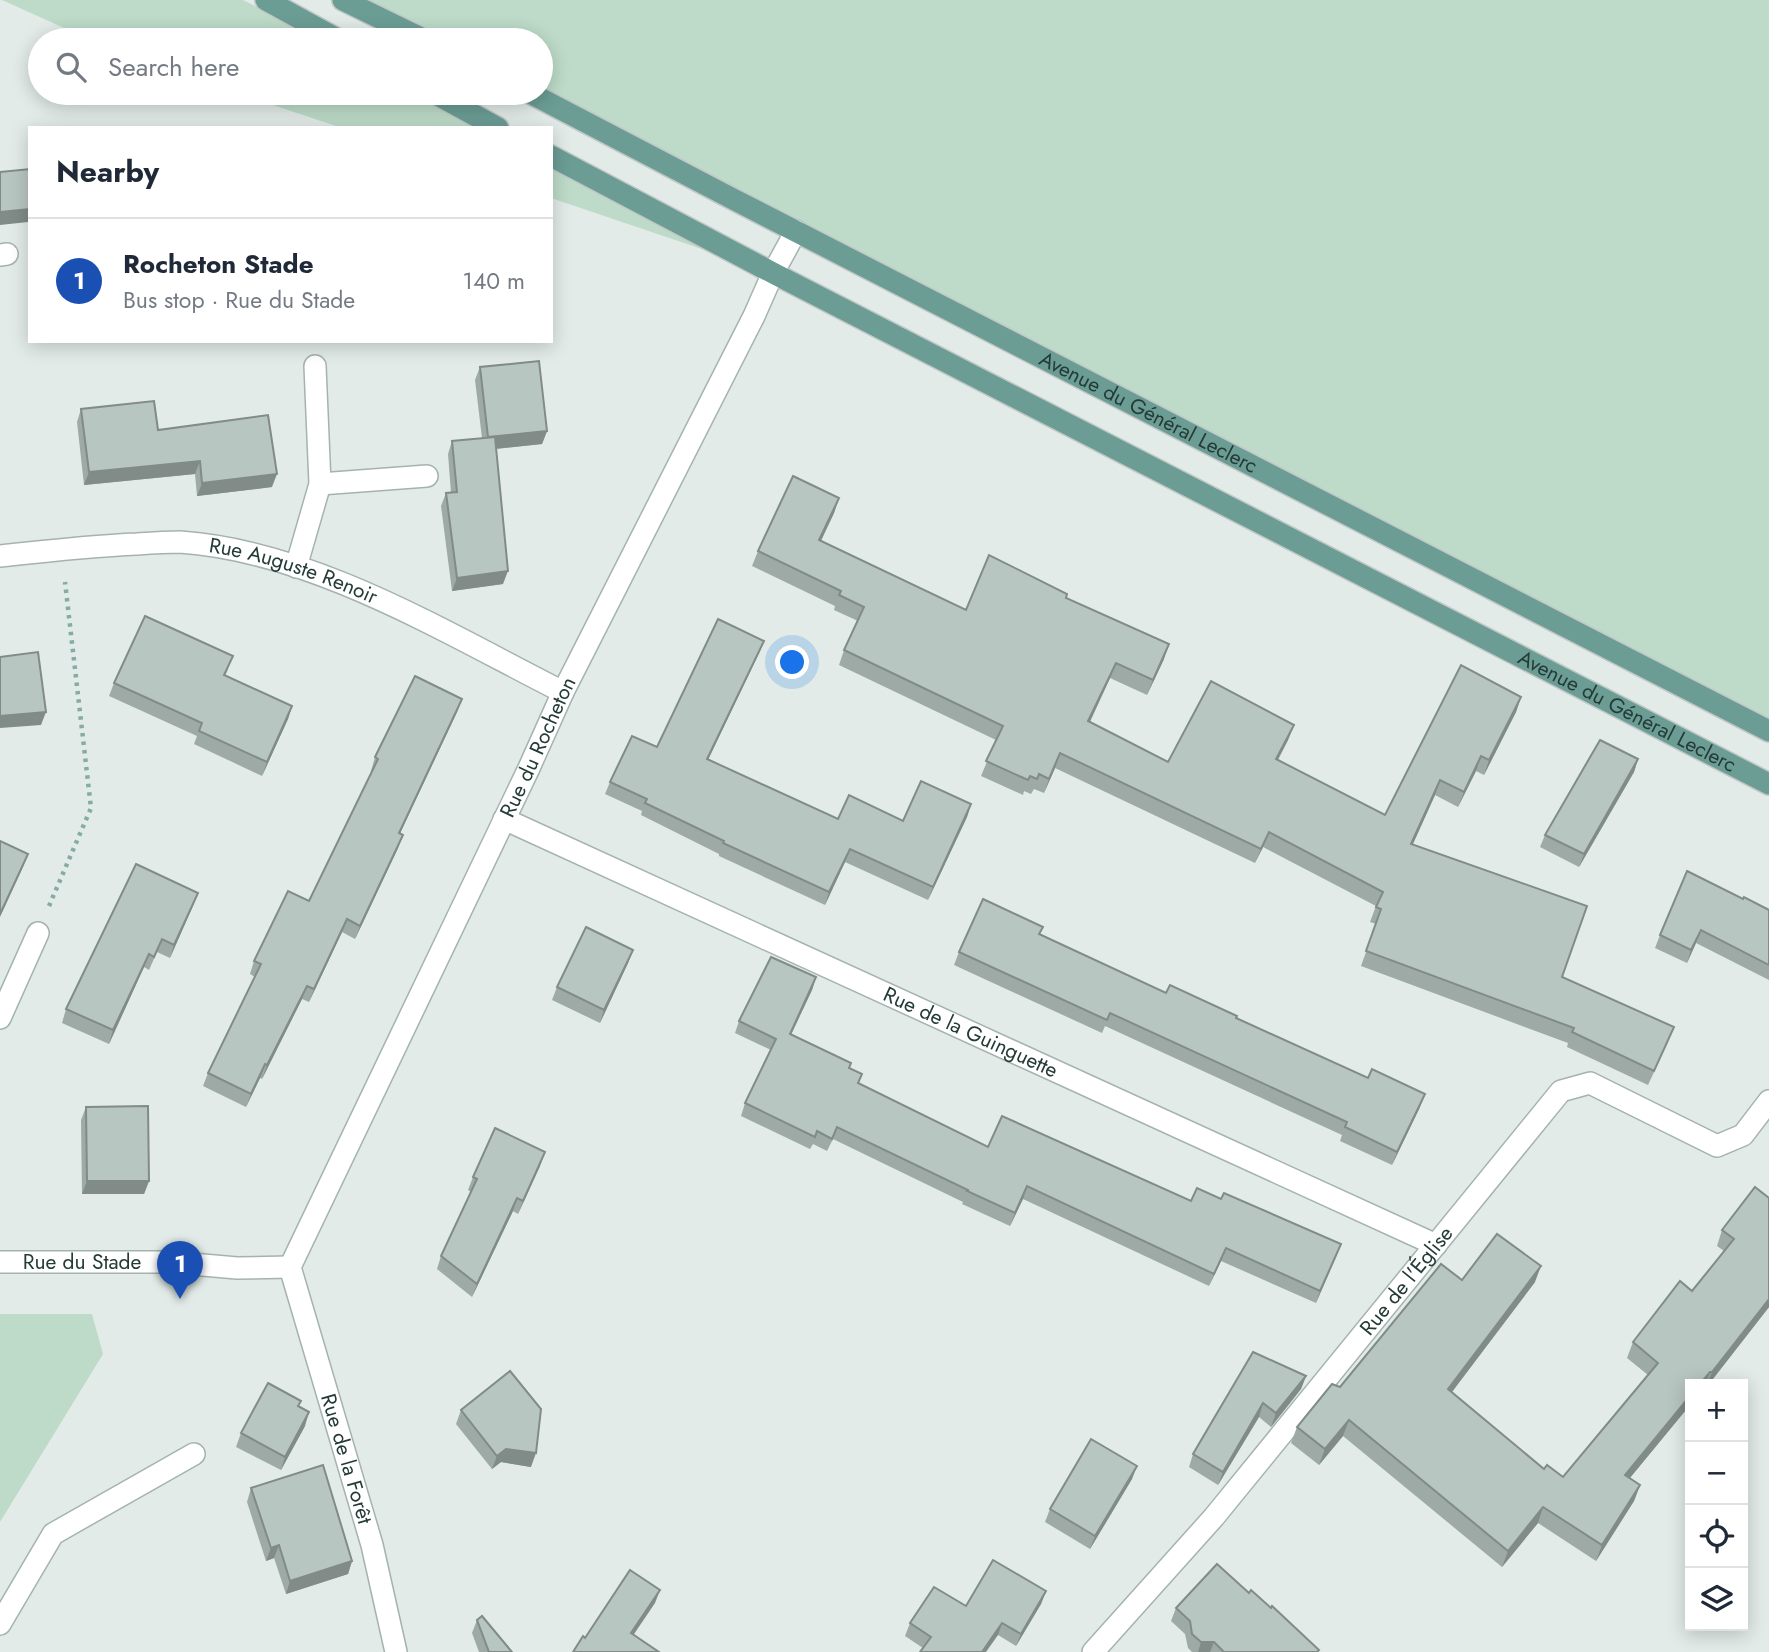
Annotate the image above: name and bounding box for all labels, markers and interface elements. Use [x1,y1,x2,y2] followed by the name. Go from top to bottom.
[28,28,553,105] search box
[52,48,90,86] icon: search
[108,48,240,86] text: Search here
[56,150,159,193] text: Nearby
[123,245,314,283] text: Rocheton Stade
[73,264,85,298] text: 1
[463,264,525,298] text: 140 m
[123,283,355,317] text: Bus stop · Rue du Stade
[1034,344,1263,481] street label: Avenue du Général Leclerc
[207,530,383,612] street label: Rue Auguste Renoir
[1513,643,1741,780] street label: Avenue du Général Leclerc
[775,645,809,679] your location
[492,671,583,823] street label: Rue du Rocheton
[878,979,1063,1085] street label: Rue de la Guinguette
[1353,1220,1460,1342] street label: Rue de l'Église
[157,1241,203,1299] pin: 1
[23,1247,142,1277] street label: Rue du Stade
[1685,1379,1748,1631] map controls
[1685,1379,1748,1442] button: +
[313,1390,380,1528] street label: Rue de la Forêt
[1685,1442,1748,1505] button: −
[1685,1505,1748,1568] button: locate
[1685,1568,1748,1631] button: layers

